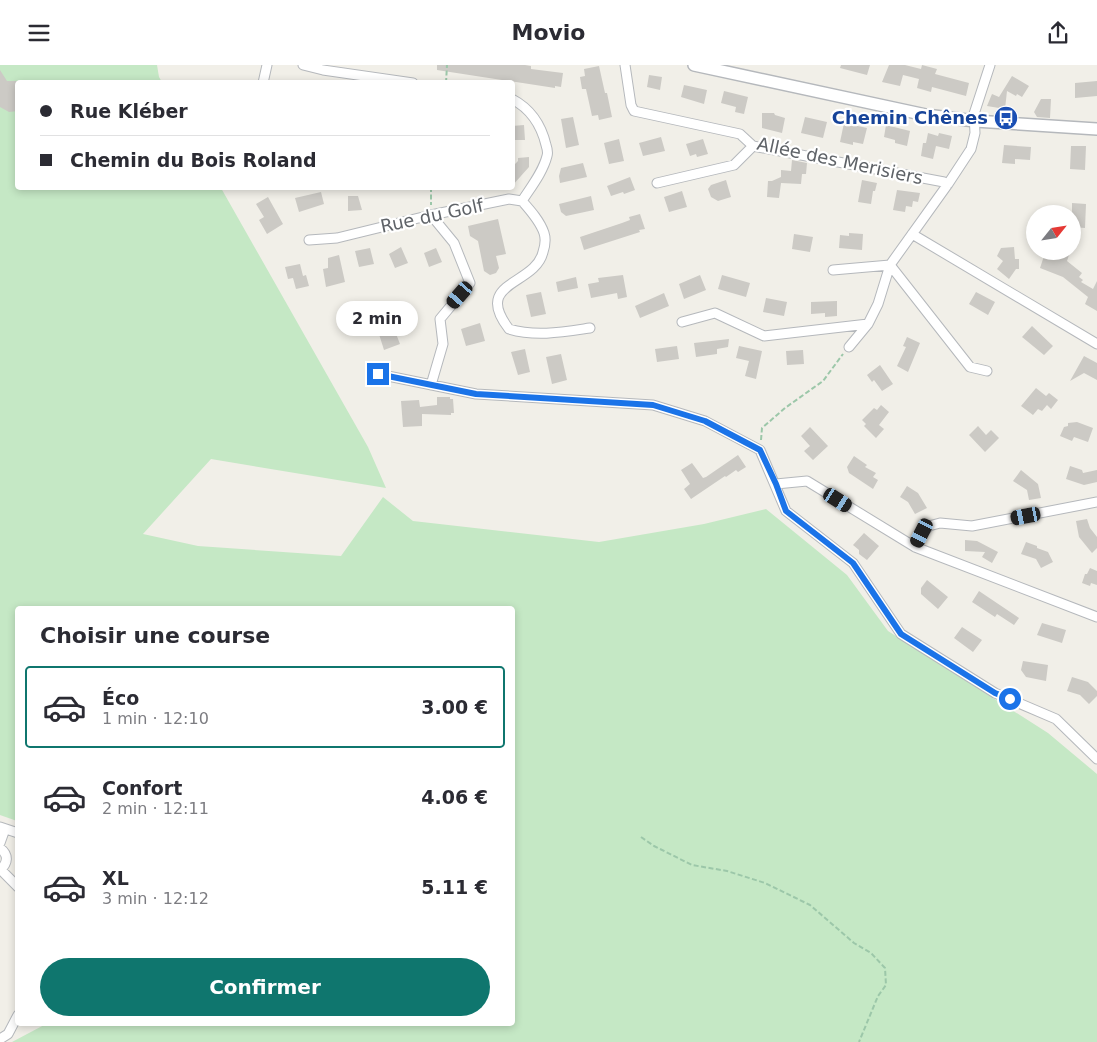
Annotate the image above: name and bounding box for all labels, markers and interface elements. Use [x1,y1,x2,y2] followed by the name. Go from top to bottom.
[25,19,53,47] icon: menu
[1044,19,1072,47] icon: share
[511,20,586,45] text: Movio
[70,100,188,122] text: Rue Kléber
[993,105,1019,131] bus stop icon: Chemin Chênes
[832,107,988,128] place label: Chemin Chênes
[755,133,925,188] street label: Allée des Merisiers
[70,149,317,171] text: Chemin du Bois Roland
[378,194,486,237] street label: Rue du Golf
[1026,205,1081,260] north arrow
[1026,205,1081,260] map controls
[444,279,475,311] car
[337,301,419,337] callout: 2 min
[352,309,402,328] text: 2 min
[367,363,389,385] route end
[821,486,854,514] car
[1009,506,1042,526] car
[908,516,935,550] car
[40,623,270,648] text: Choisir une course
[42,685,87,730] icon: car
[102,687,139,709] text: Éco
[999,688,1021,710] route start
[421,696,488,718] text: 3.00 €
[102,709,209,728] text: 1 min · 12:10
[42,775,87,820] icon: car
[102,777,182,799] text: Confort
[421,786,488,808] text: 4.06 €
[102,799,209,818] text: 2 min · 12:11
[42,865,87,910] icon: car
[102,867,129,889] text: XL
[421,876,488,898] text: 5.11 €
[102,889,209,908] text: 3 min · 12:12
[40,958,490,1016] button: Confirmer

